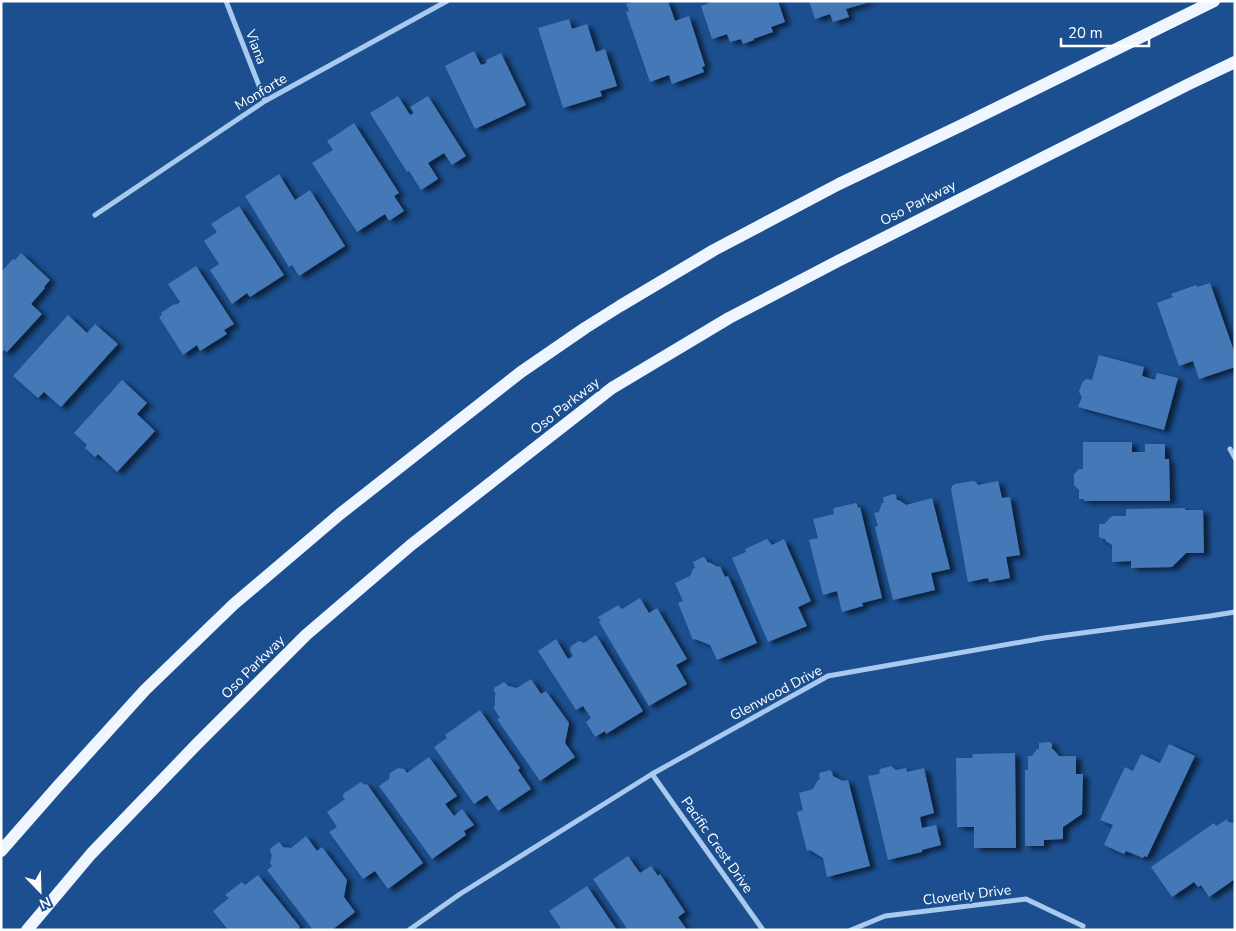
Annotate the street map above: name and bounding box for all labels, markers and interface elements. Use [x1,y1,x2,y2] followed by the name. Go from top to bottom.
[1061,15,1148,47] scale bar
[1068,23,1103,43] text: 20 m
[240,26,271,67] street label: Viana
[231,69,291,115] street label: Monforte
[877,175,960,230] street label: Oso Parkway
[527,373,604,439] street label: Oso Parkway
[217,630,290,703] street label: Oso Parkway
[727,661,825,725] street label: Glenwood Drive
[677,793,757,897] street label: Pacific Crest Drive
[15,866,65,916] north arrow
[922,880,1012,910] street label: Cloverly Drive
[36,892,53,913] text: N

